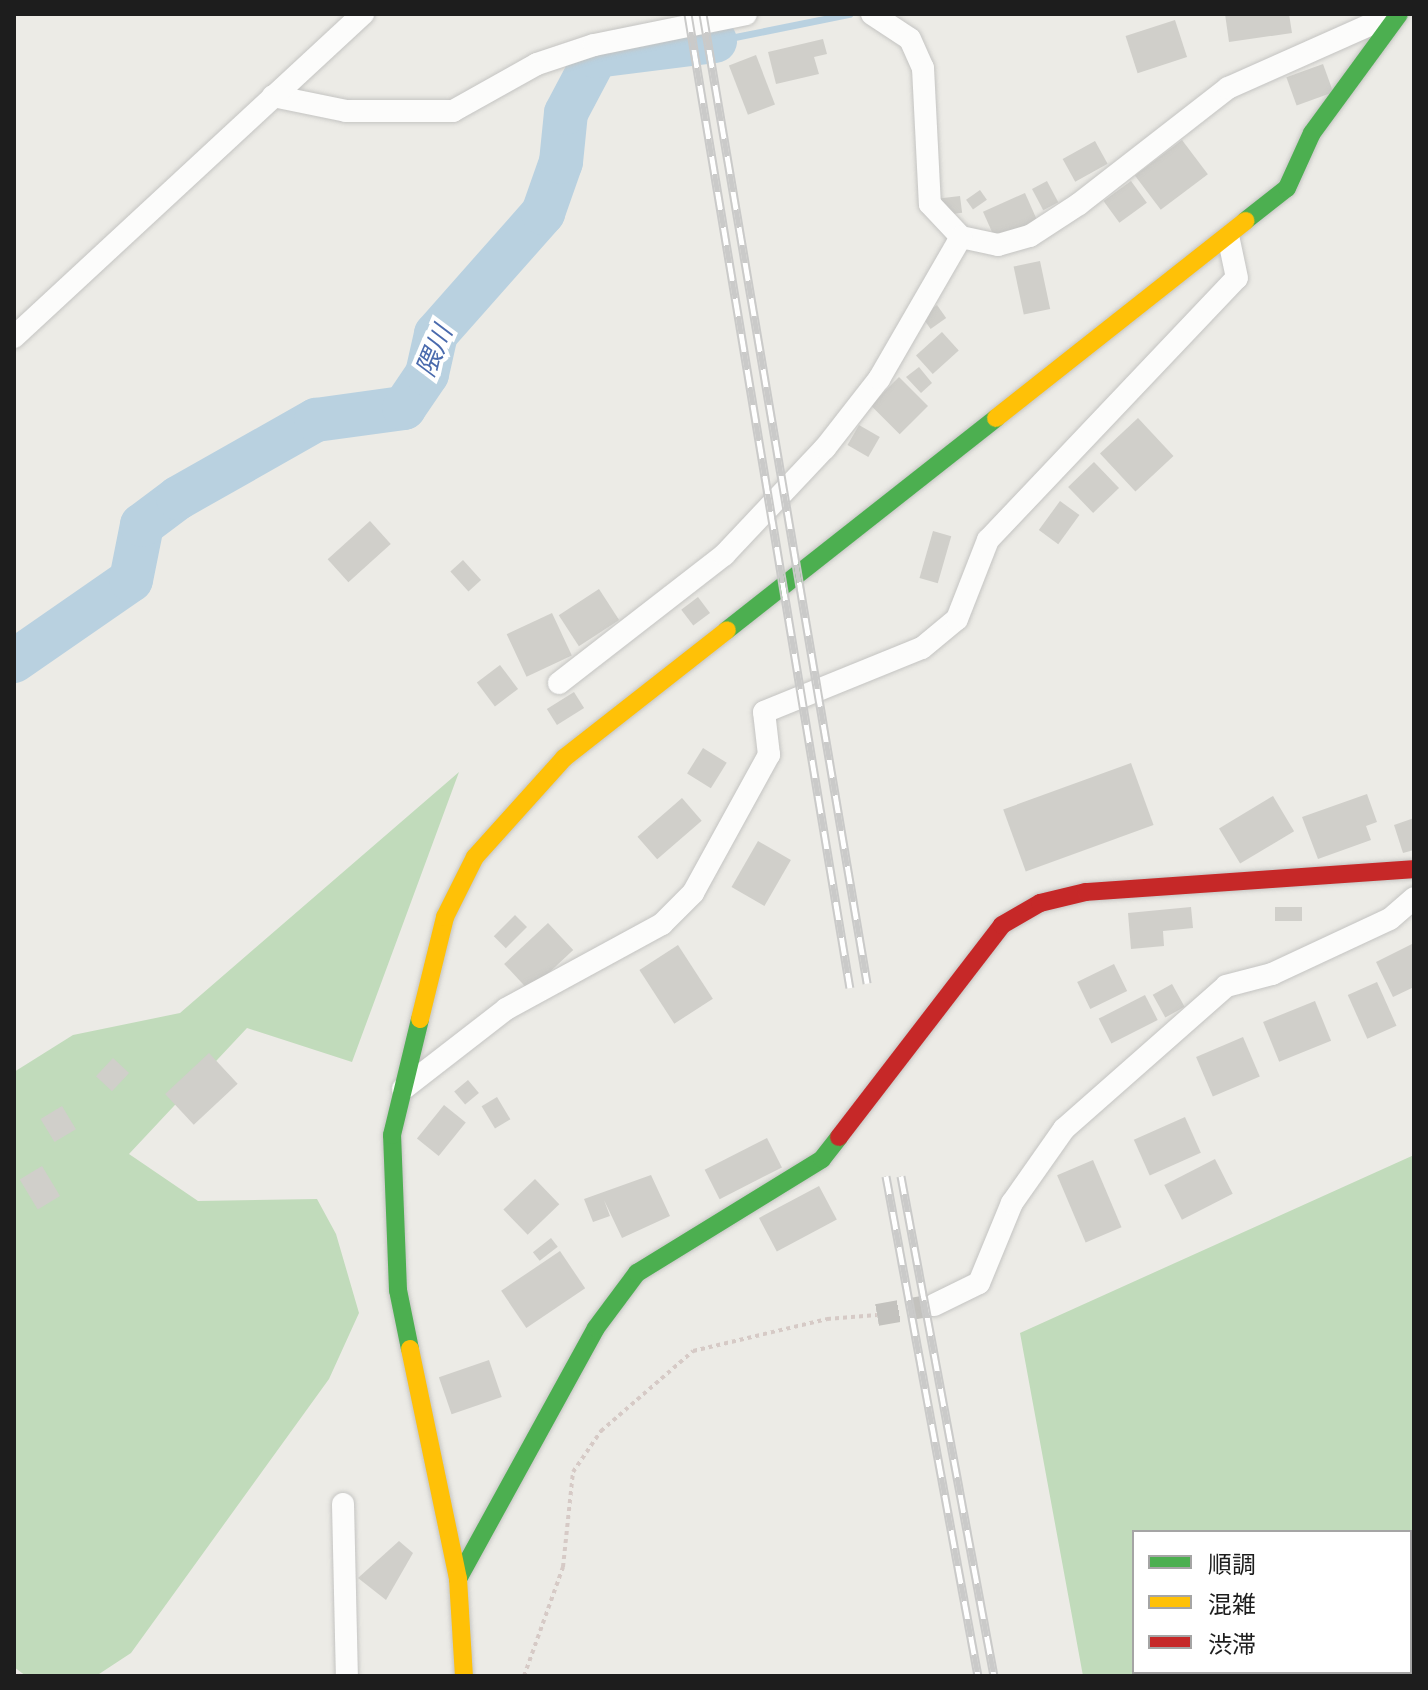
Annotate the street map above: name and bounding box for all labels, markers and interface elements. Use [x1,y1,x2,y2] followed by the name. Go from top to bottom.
[409,321,459,381] water label: 隈川
[1132,1530,1412,1674] legend
[1208,1547,1256,1580] text: 順調
[1208,1587,1256,1620] text: 混雑
[1208,1627,1256,1660] text: 渋滞

